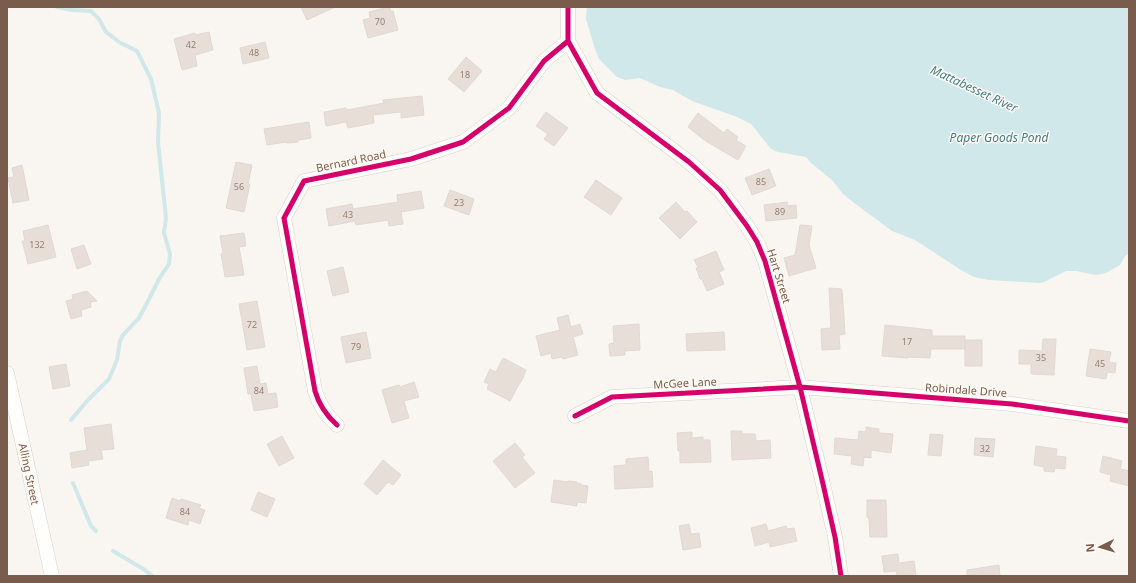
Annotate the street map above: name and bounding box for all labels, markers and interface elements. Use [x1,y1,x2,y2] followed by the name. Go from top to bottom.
[375,15,385,28] house number: 70
[186,38,196,51] house number: 42
[249,46,259,59] house number: 48
[928,61,1022,117] water label: Mattabesset River
[460,68,470,81] house number: 18
[950,129,1049,146] water label: Paper Goods Pond
[314,146,387,175] street label: Bernard Road
[756,175,766,188] house number: 85
[234,180,244,193] house number: 56
[454,196,464,209] house number: 23
[775,205,785,218] house number: 89
[343,208,353,221] house number: 43
[29,238,45,251] house number: 132
[764,247,795,305] street label: Hart Street
[247,318,257,331] house number: 72
[902,335,912,348] house number: 17
[351,340,361,353] house number: 79
[1036,351,1046,364] house number: 35
[1095,357,1105,370] house number: 45
[653,373,717,392] street label: McGee Lane
[925,379,1007,400] street label: Robindale Drive
[254,384,264,397] house number: 84
[16,442,43,506] street label: Alling Street
[980,442,990,455] house number: 32
[180,505,190,518] house number: 84
[1080,527,1120,567] north arrow
[1082,543,1097,553] text: N

